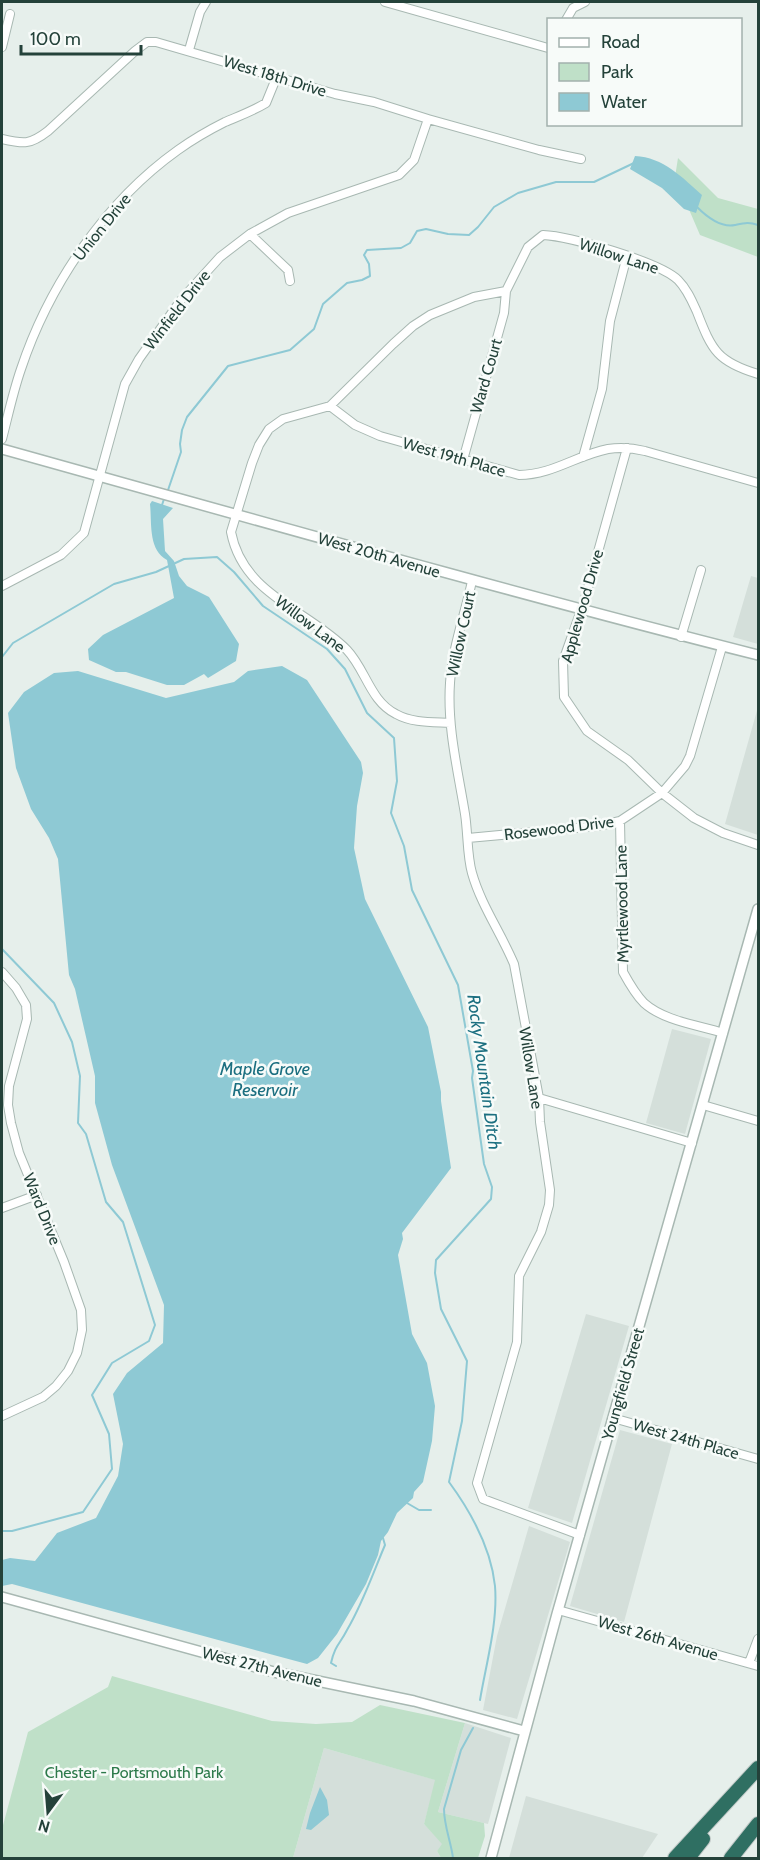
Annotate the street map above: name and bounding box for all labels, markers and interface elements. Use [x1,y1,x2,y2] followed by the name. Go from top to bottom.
[21,18,141,56] scale bar
[547,18,742,126] legend
[30,28,81,50] text: 100 m
[601,31,640,53] text: Road
[221,51,329,101] street label: West 18th Drive
[601,61,634,83] text: Park
[601,91,647,113] text: Water
[69,190,135,264] street label: Union Drive
[577,234,661,278] street label: Willow Lane
[140,266,214,354] street label: Winfield Drive
[466,336,506,416] street label: Ward Court
[400,433,508,481] street label: West 19th Place
[316,528,442,582] street label: West 20th Avenue
[557,547,607,665] street label: Applewood Drive
[443,589,479,679] street label: Willow Court
[271,592,349,656] street label: Willow Lane
[503,812,615,844] street label: Rosewood Drive
[611,845,633,963] street label: Myrtlewood Lane
[462,993,506,1151] water label: Rocky Mountain Ditch
[515,1026,547,1110] street label: Willow Lane
[219,1058,310,1101] water label: Maple Grove Reservoir
[19,1170,65,1248] street label: Ward Drive
[598,1325,648,1443] street label: Youngfield Street
[631,1415,741,1463] street label: West 24th Place
[596,1612,720,1664] street label: West 26th Avenue
[200,1643,324,1691] street label: West 27th Avenue
[45,1763,224,1782] park label: Chester - Portsmouth Park
[18,1782,78,1842] north arrow
[36,1815,52,1837] text: N

